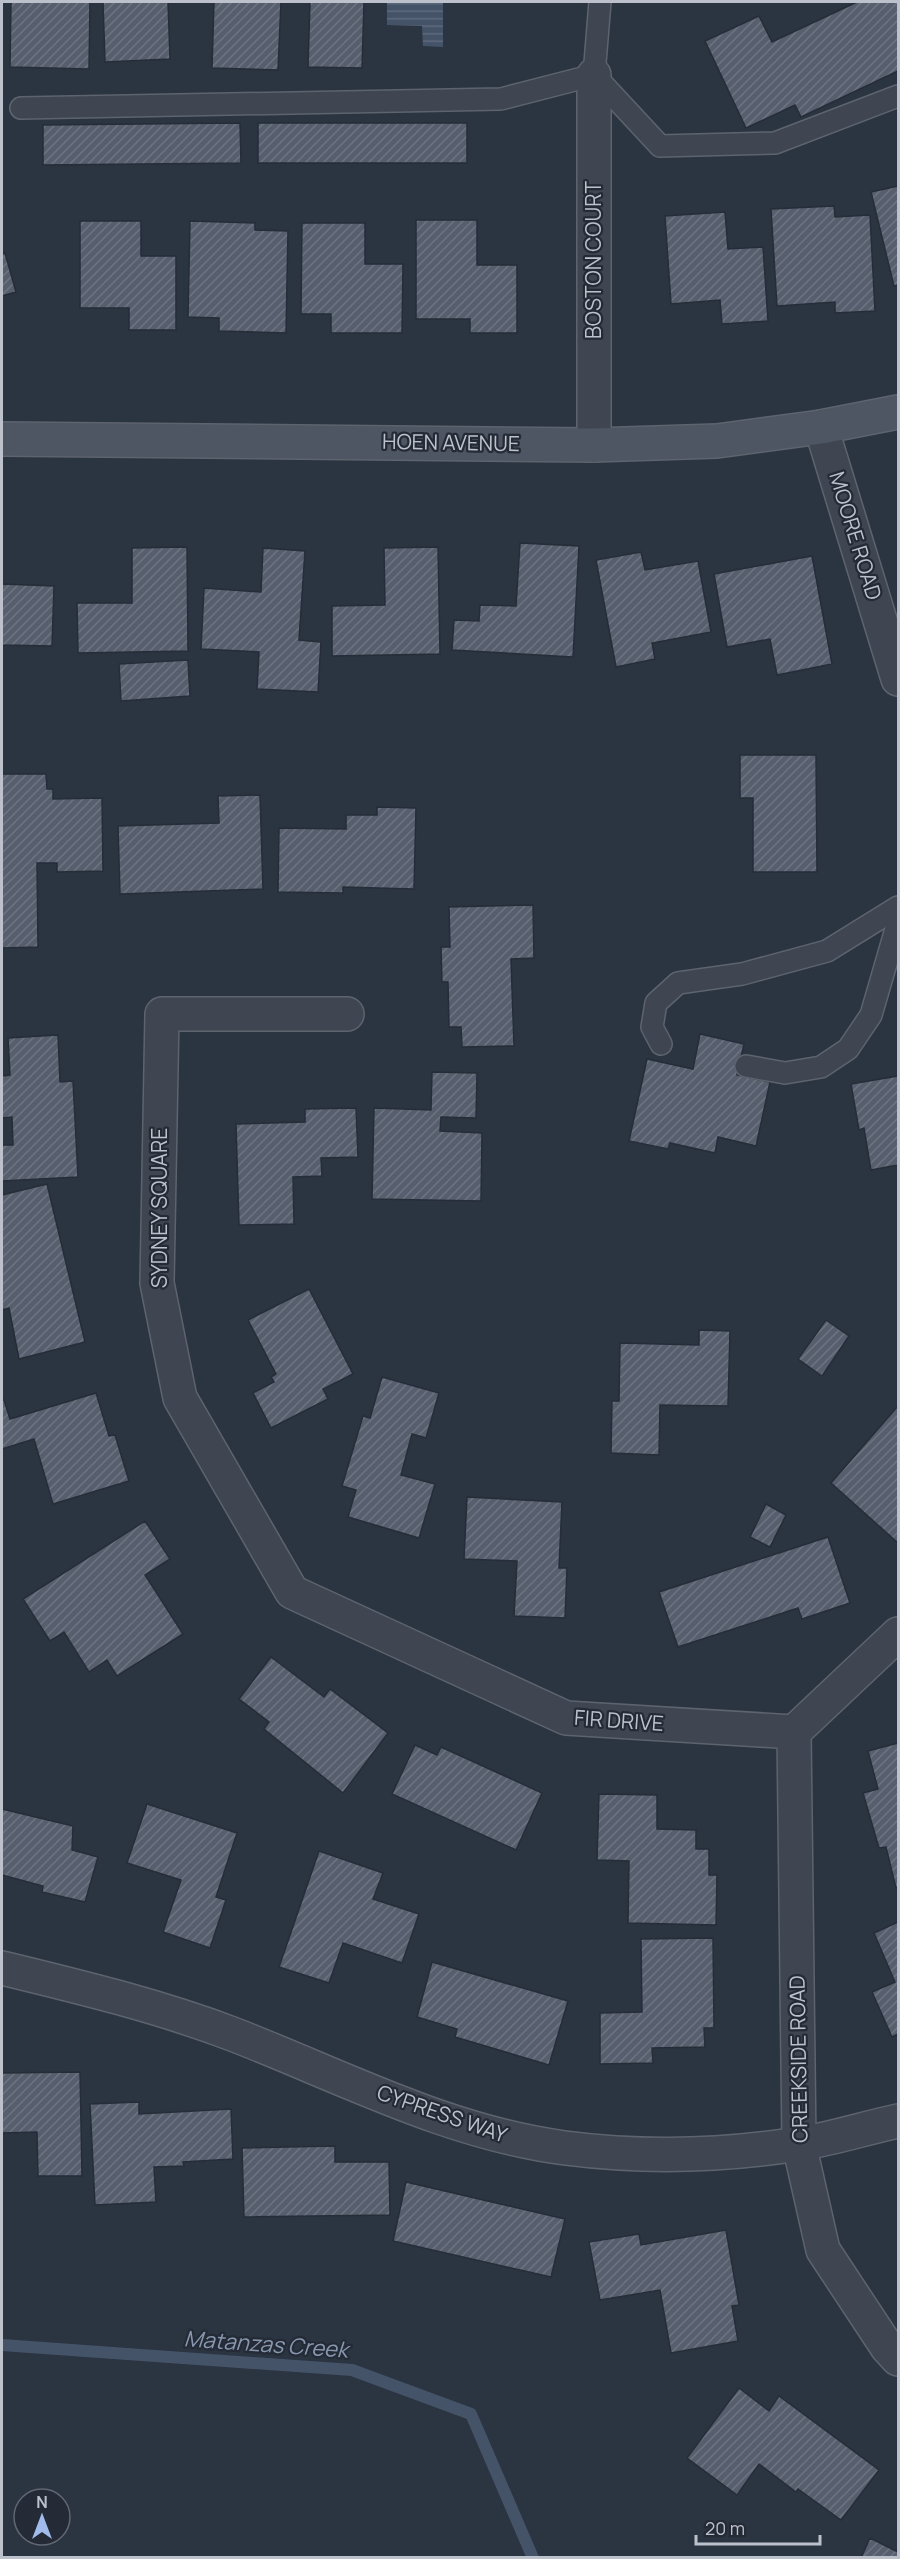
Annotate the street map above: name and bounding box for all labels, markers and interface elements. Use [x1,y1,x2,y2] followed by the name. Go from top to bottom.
[579,181,607,339] street label: BOSTON COURT
[382,427,520,457] street label: HOEN AVENUE
[823,468,889,603] street label: MOORE ROAD
[145,1128,173,1288] street label: SYDNEY SQUARE
[573,1703,665,1737] street label: FIR DRIVE
[783,1975,813,2143] street label: CREEKSIDE ROAD
[374,2078,511,2148] street label: CYPRESS WAY
[183,2323,352,2365] water label: Matanzas Creek
[12,2487,72,2547] north arrow
[36,2491,48,2513] text: N
[696,2508,820,2546] scale bar
[705,2516,745,2540] text: 20 m

